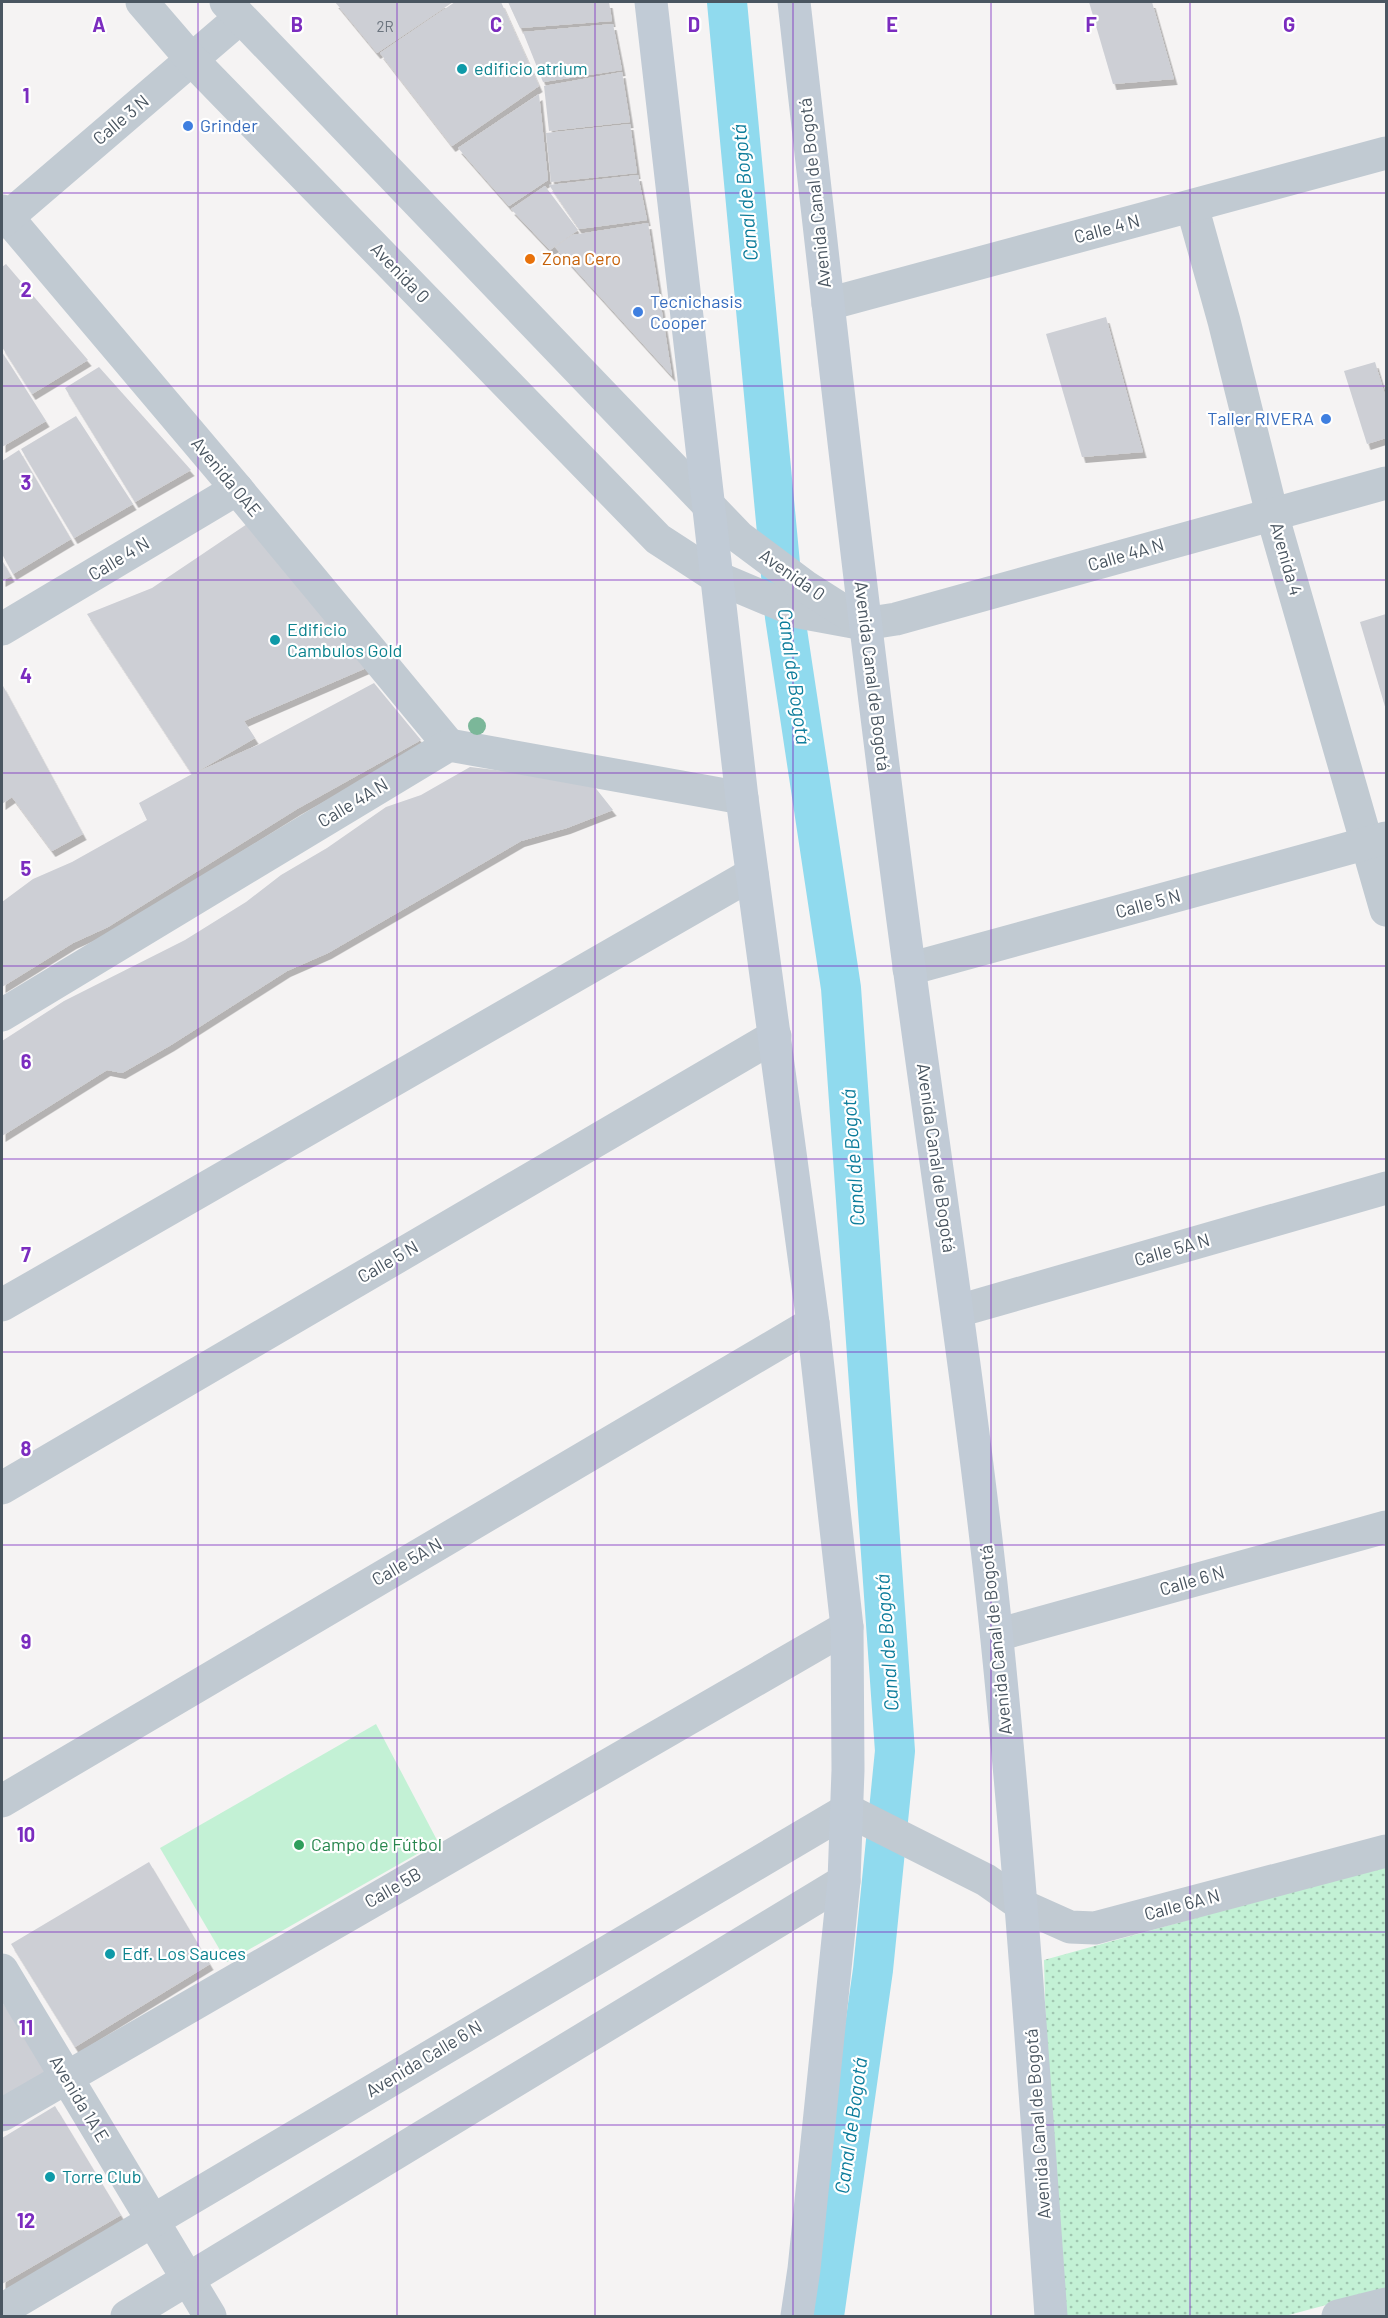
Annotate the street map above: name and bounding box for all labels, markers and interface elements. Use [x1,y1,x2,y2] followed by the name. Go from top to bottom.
[92,12,106,36] text: A
[291,12,303,36] text: B
[490,12,502,36] text: C
[688,12,700,36] text: D
[886,12,898,36] text: E
[1085,12,1097,36] text: F
[1283,12,1295,36] text: G
[376,17,394,35] house number: 2R
[474,57,588,79] place label: edificio atrium
[455,62,469,76] marker: edificio atrium
[22,83,30,107] text: 1
[88,89,153,149] street label: Calle 3 N
[793,97,835,289] street label: Avenida Canal de Bogotá
[200,114,258,136] place label: Grinder
[181,119,195,133] marker: Grinder
[726,124,762,262] water label: Canal de Bogotá
[1071,209,1142,247] street label: Calle 4 N
[367,238,435,307] street label: Avenida 0
[542,247,621,269] place label: Zona Cero
[523,252,537,266] marker: Zona Cero
[20,277,32,301] text: 2
[650,290,742,333] place label: Tecnichasis Cooper
[631,305,645,319] marker: Tecnichasis Cooper
[1207,407,1314,429] place label: Taller RIVERA
[1319,412,1333,426] marker: Taller RIVERA
[187,432,266,521] street label: Avenida 0AE
[21,470,31,494] text: 3
[1266,520,1308,598] street label: Avenida 4
[84,531,153,585] street label: Calle 4 N
[1085,533,1166,575] street label: Calle 4A N
[755,544,830,605] street label: Avenida 0
[850,580,896,772] street label: Avenida Canal de Bogotá
[774,606,816,745] water label: Canal de Bogotá
[287,618,402,661] place label: Edificio Cambulos Gold
[268,633,282,647] marker: Edificio Cambulos Gold
[20,663,32,687] text: 4
[313,773,392,832] street label: Calle 4A N
[21,856,32,880] text: 5
[1113,884,1183,922] street label: Calle 5 N
[21,1049,32,1073] text: 6
[913,1062,961,1254] street label: Avenida Canal de Bogotá
[835,1089,869,1227] water label: Canal de Bogotá
[1131,1228,1212,1270] street label: Calle 5A N
[353,1235,422,1287] street label: Calle 5 N
[21,1242,31,1266] text: 7
[21,1436,32,1460] text: 8
[367,1532,446,1590] street label: Calle 5A N
[974,1544,1016,1736] street label: Avenida Canal de Bogotá
[1157,1560,1227,1600] street label: Calle 6 N
[869,1574,903,1712] water label: Canal de Bogotá
[21,1629,31,1653] text: 9
[17,1822,35,1846] text: 10
[311,1833,442,1855] place label: Campo de Fútbol
[292,1838,306,1852] marker: Campo de Fútbol
[360,1862,425,1912] street label: Calle 5B
[1141,1883,1222,1925] street label: Calle 6A N
[122,1942,246,1964] place label: Edf. Los Sauces
[103,1947,117,1961] marker: Edf. Los Sauces
[19,2015,33,2039] text: 11
[361,2015,486,2101] street label: Avenida Calle 6 N
[1019,2028,1055,2220] street label: Avenida Canal de Bogotá
[45,2051,114,2146] street label: Avenida 1A E
[829,2056,871,2195] water label: Canal de Bogotá
[62,2165,142,2187] place label: Torre Club
[43,2170,57,2184] marker: Torre Club
[17,2208,35,2232] text: 12

